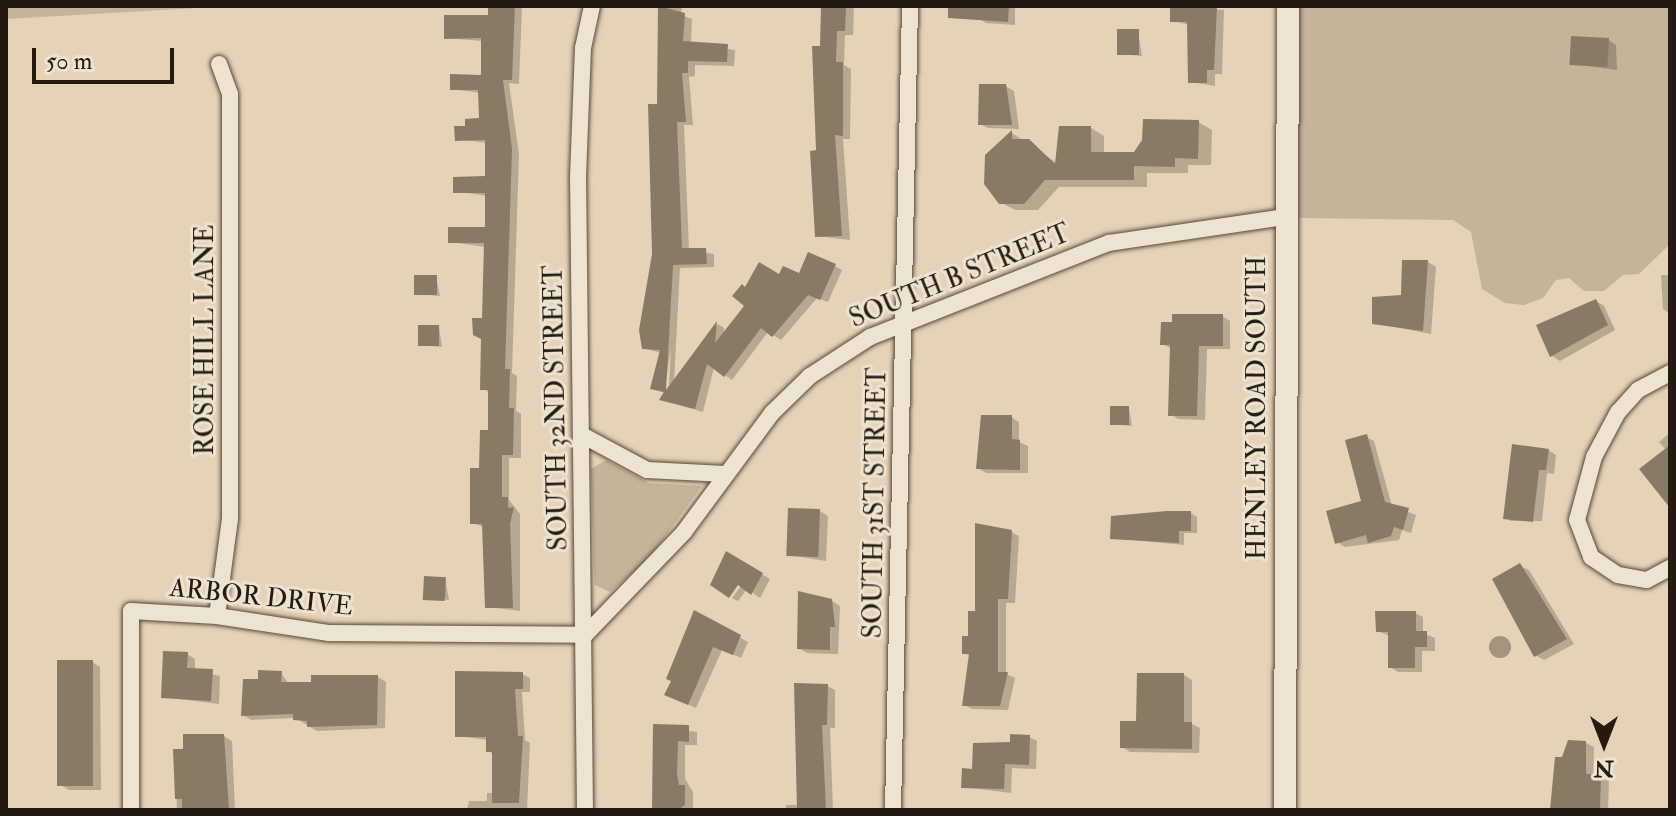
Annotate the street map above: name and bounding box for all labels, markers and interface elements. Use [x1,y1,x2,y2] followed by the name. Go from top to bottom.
[36,32,178,82] scale bar
[46,46,92,77] text: 50 m
[845,219,1075,335] street label: SOUTH B STREET
[190,225,222,455] street label: ROSE HILL LANE
[1242,256,1274,560] street label: HENLEY ROAD SOUTH
[539,265,575,551] street label: SOUTH 32ND STREET
[858,367,894,639] street label: SOUTH 31ST STREET
[168,573,354,623] street label: ARBOR DRIVE
[1564,704,1644,784] north arrow
[1594,754,1614,782] text: N

